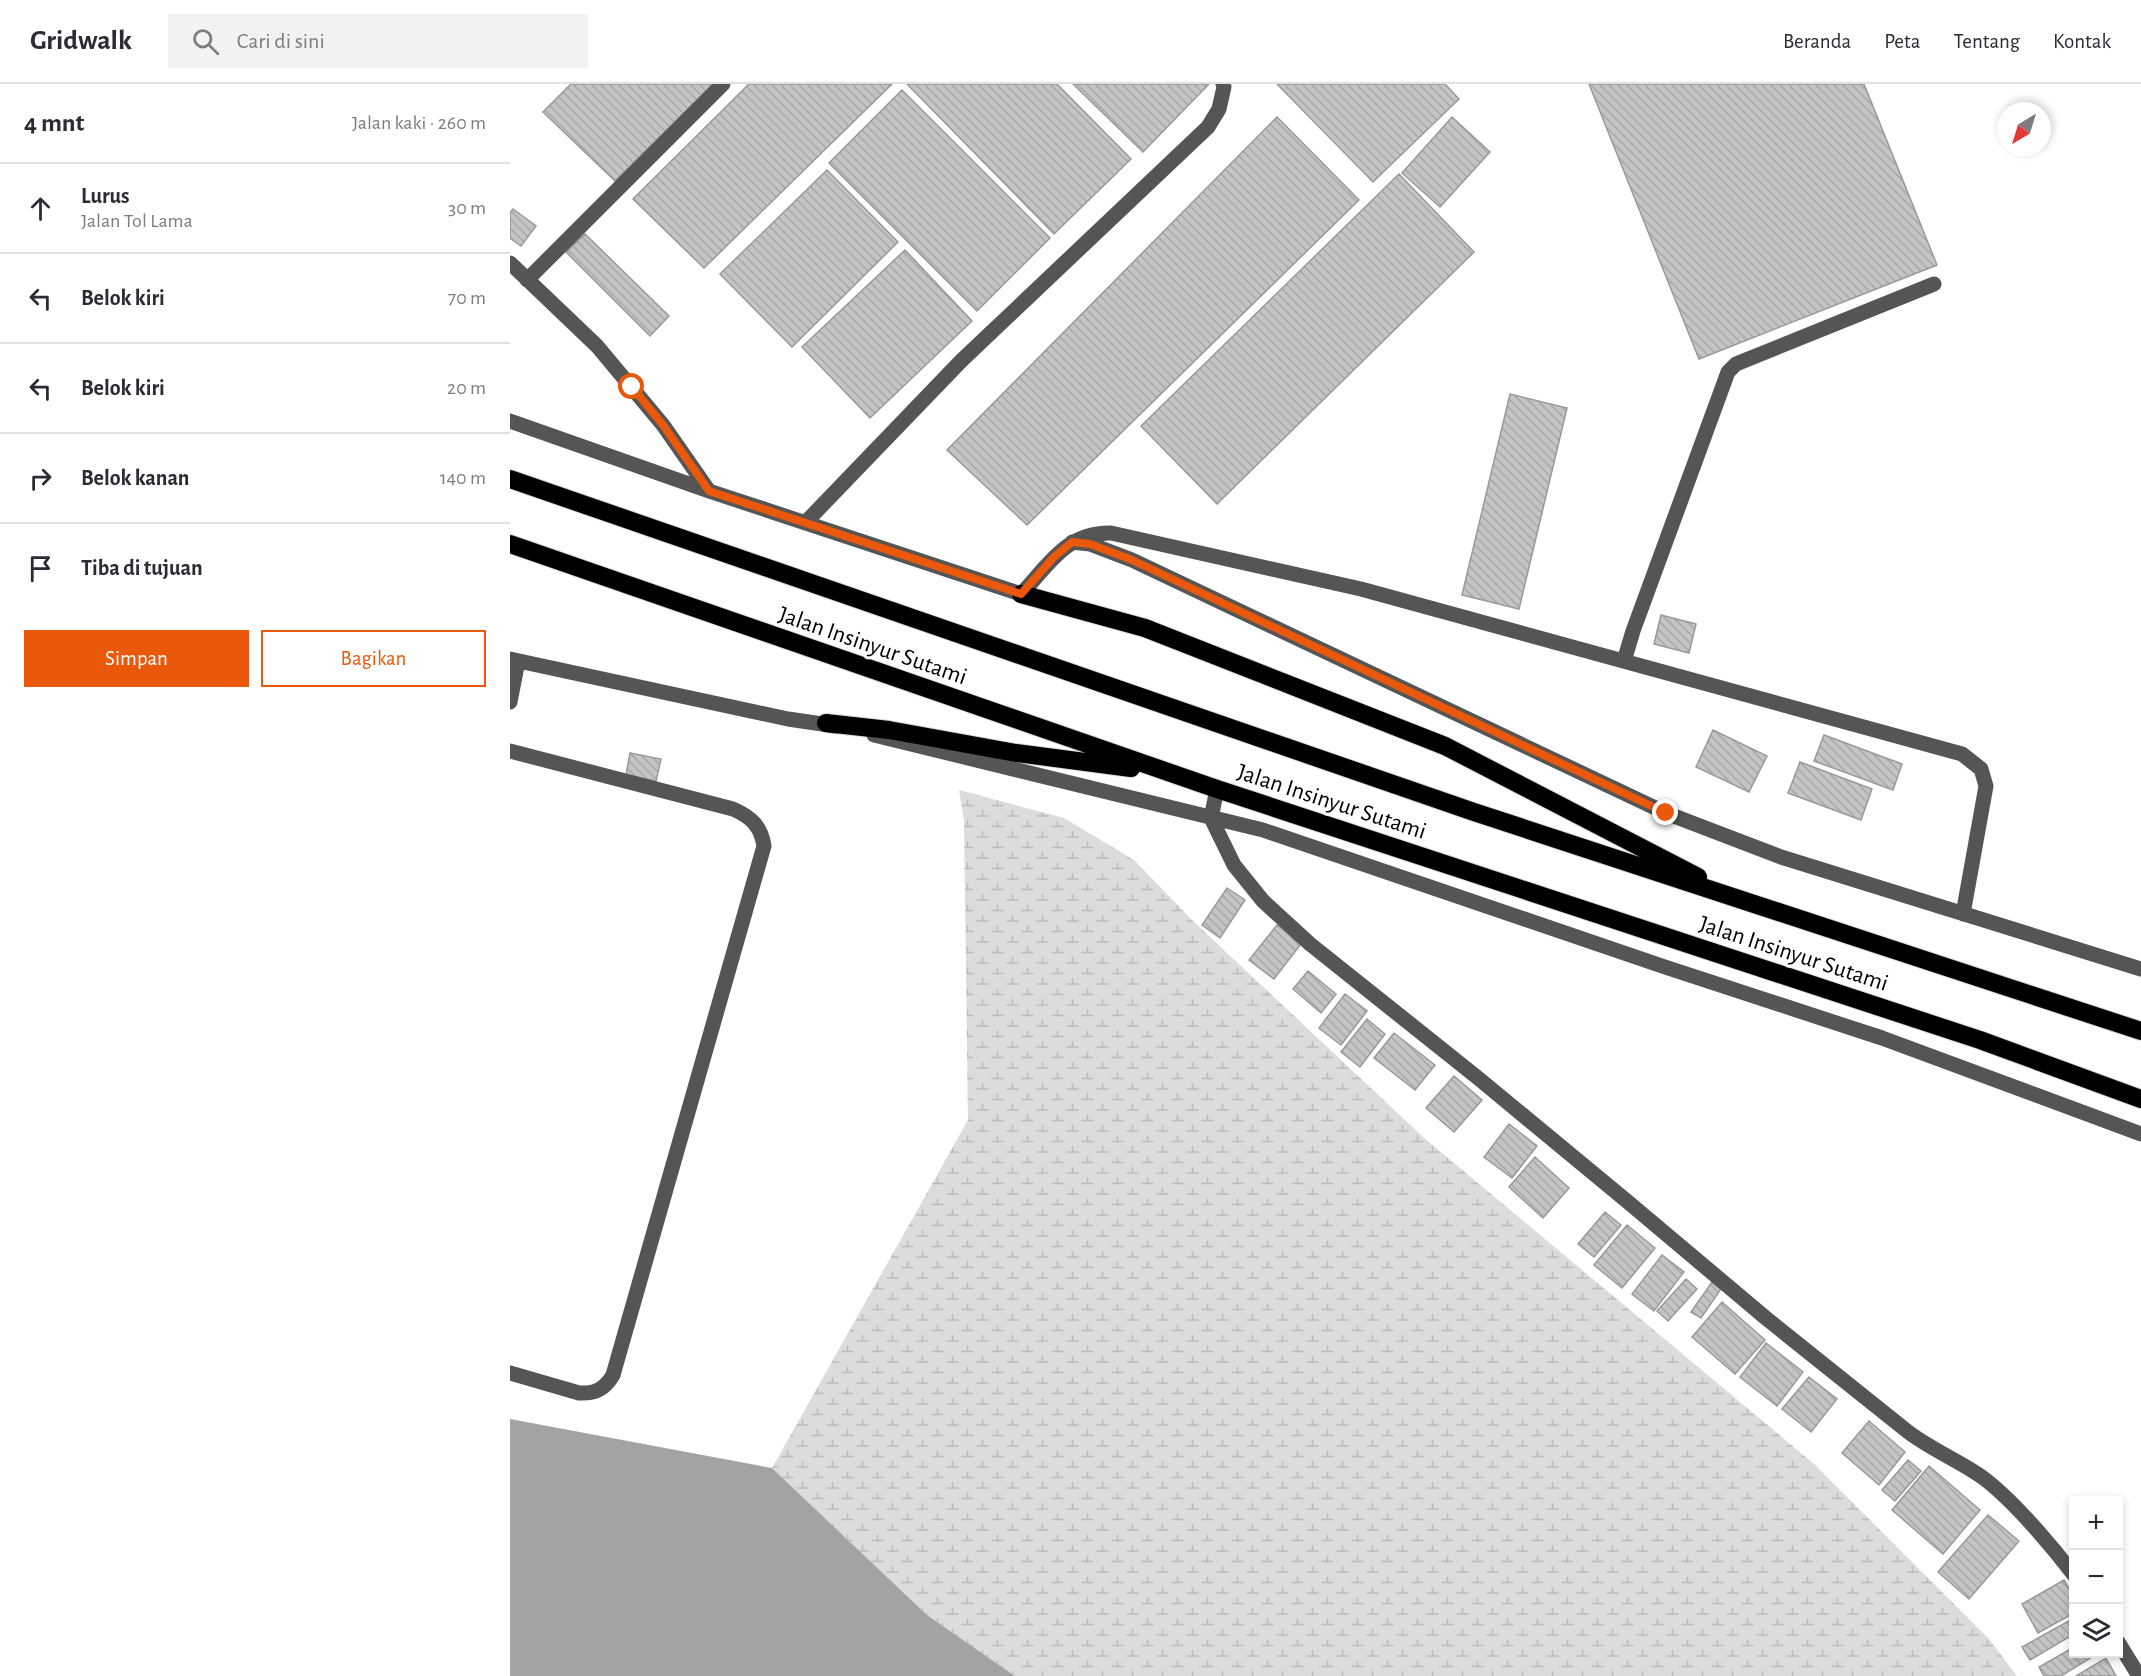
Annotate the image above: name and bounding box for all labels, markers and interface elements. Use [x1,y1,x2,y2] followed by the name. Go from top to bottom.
[168,14,588,68] search box
[189,25,222,58] icon: search
[30,27,132,55] text: Gridwalk
[237,30,325,52] text: Cari di sini
[1783,31,1851,52] text: Beranda
[1884,31,1920,52] text: Peta
[1953,31,2020,52] text: Tentang
[2053,31,2111,52] text: Kontak
[1997,102,2051,156] north arrow
[24,110,84,136] text: 4 mnt
[352,113,486,133] text: Jalan kaki · 260 m
[81,185,130,207] text: Lurus
[24,192,57,225] icon: ahead
[448,198,486,218] text: 30 m
[81,211,193,231] text: Jalan Tol Lama
[24,282,57,315] icon: left
[81,287,165,309] text: Belok kiri
[448,288,486,308] text: 70 m
[24,372,57,405] icon: left
[618,373,644,399] route start
[81,377,165,399] text: Belok kiri
[447,378,486,398] text: 20 m
[24,462,57,495] icon: right
[81,467,189,489] text: Belok kanan
[440,468,486,488] text: 140 m
[24,552,57,585] icon: arrive
[81,557,203,579] text: Tiba di tujuan
[775,602,970,689] street label: Jalan Insinyur Sutami
[24,630,249,687] button: Simpan
[261,630,486,687] button: Bagikan
[1234,760,1429,844] street label: Jalan Insinyur Sutami
[1652,799,1678,825] route end
[1696,912,1891,996] street label: Jalan Insinyur Sutami
[2069,1496,2123,1658] map controls
[2069,1496,2123,1550] button: +
[2069,1550,2123,1604] button: −
[2069,1604,2123,1658] button: layers

